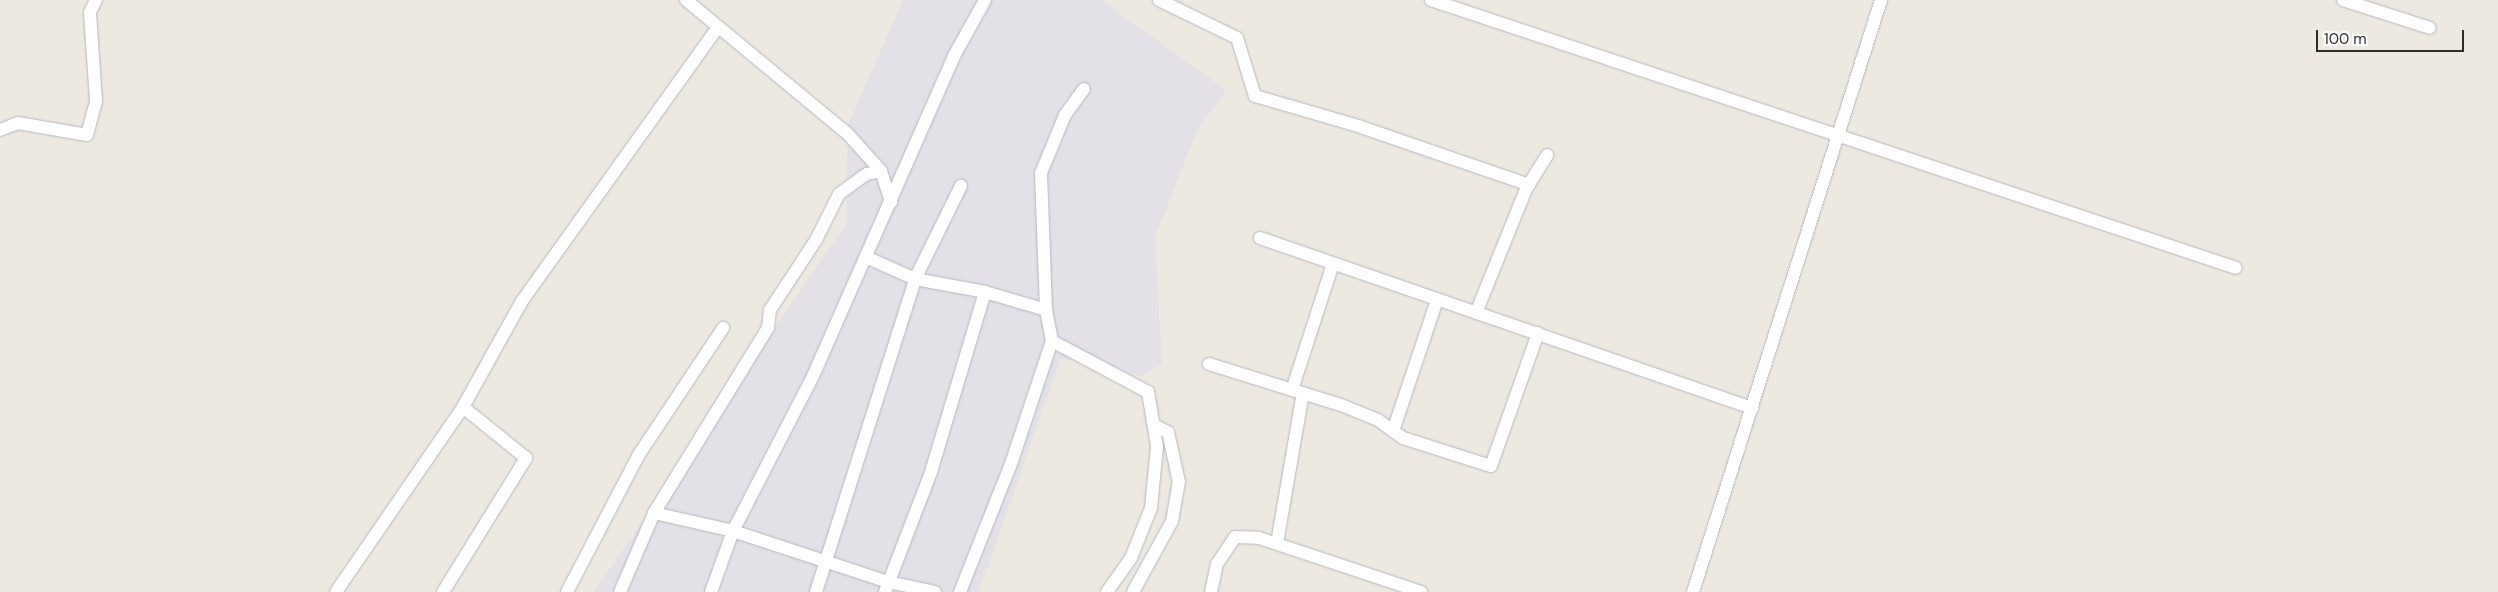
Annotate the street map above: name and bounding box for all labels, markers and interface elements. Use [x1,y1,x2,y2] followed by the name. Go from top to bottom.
[2318,20,2466,52] scale bar
[2324,29,2367,49] text: 100 m

